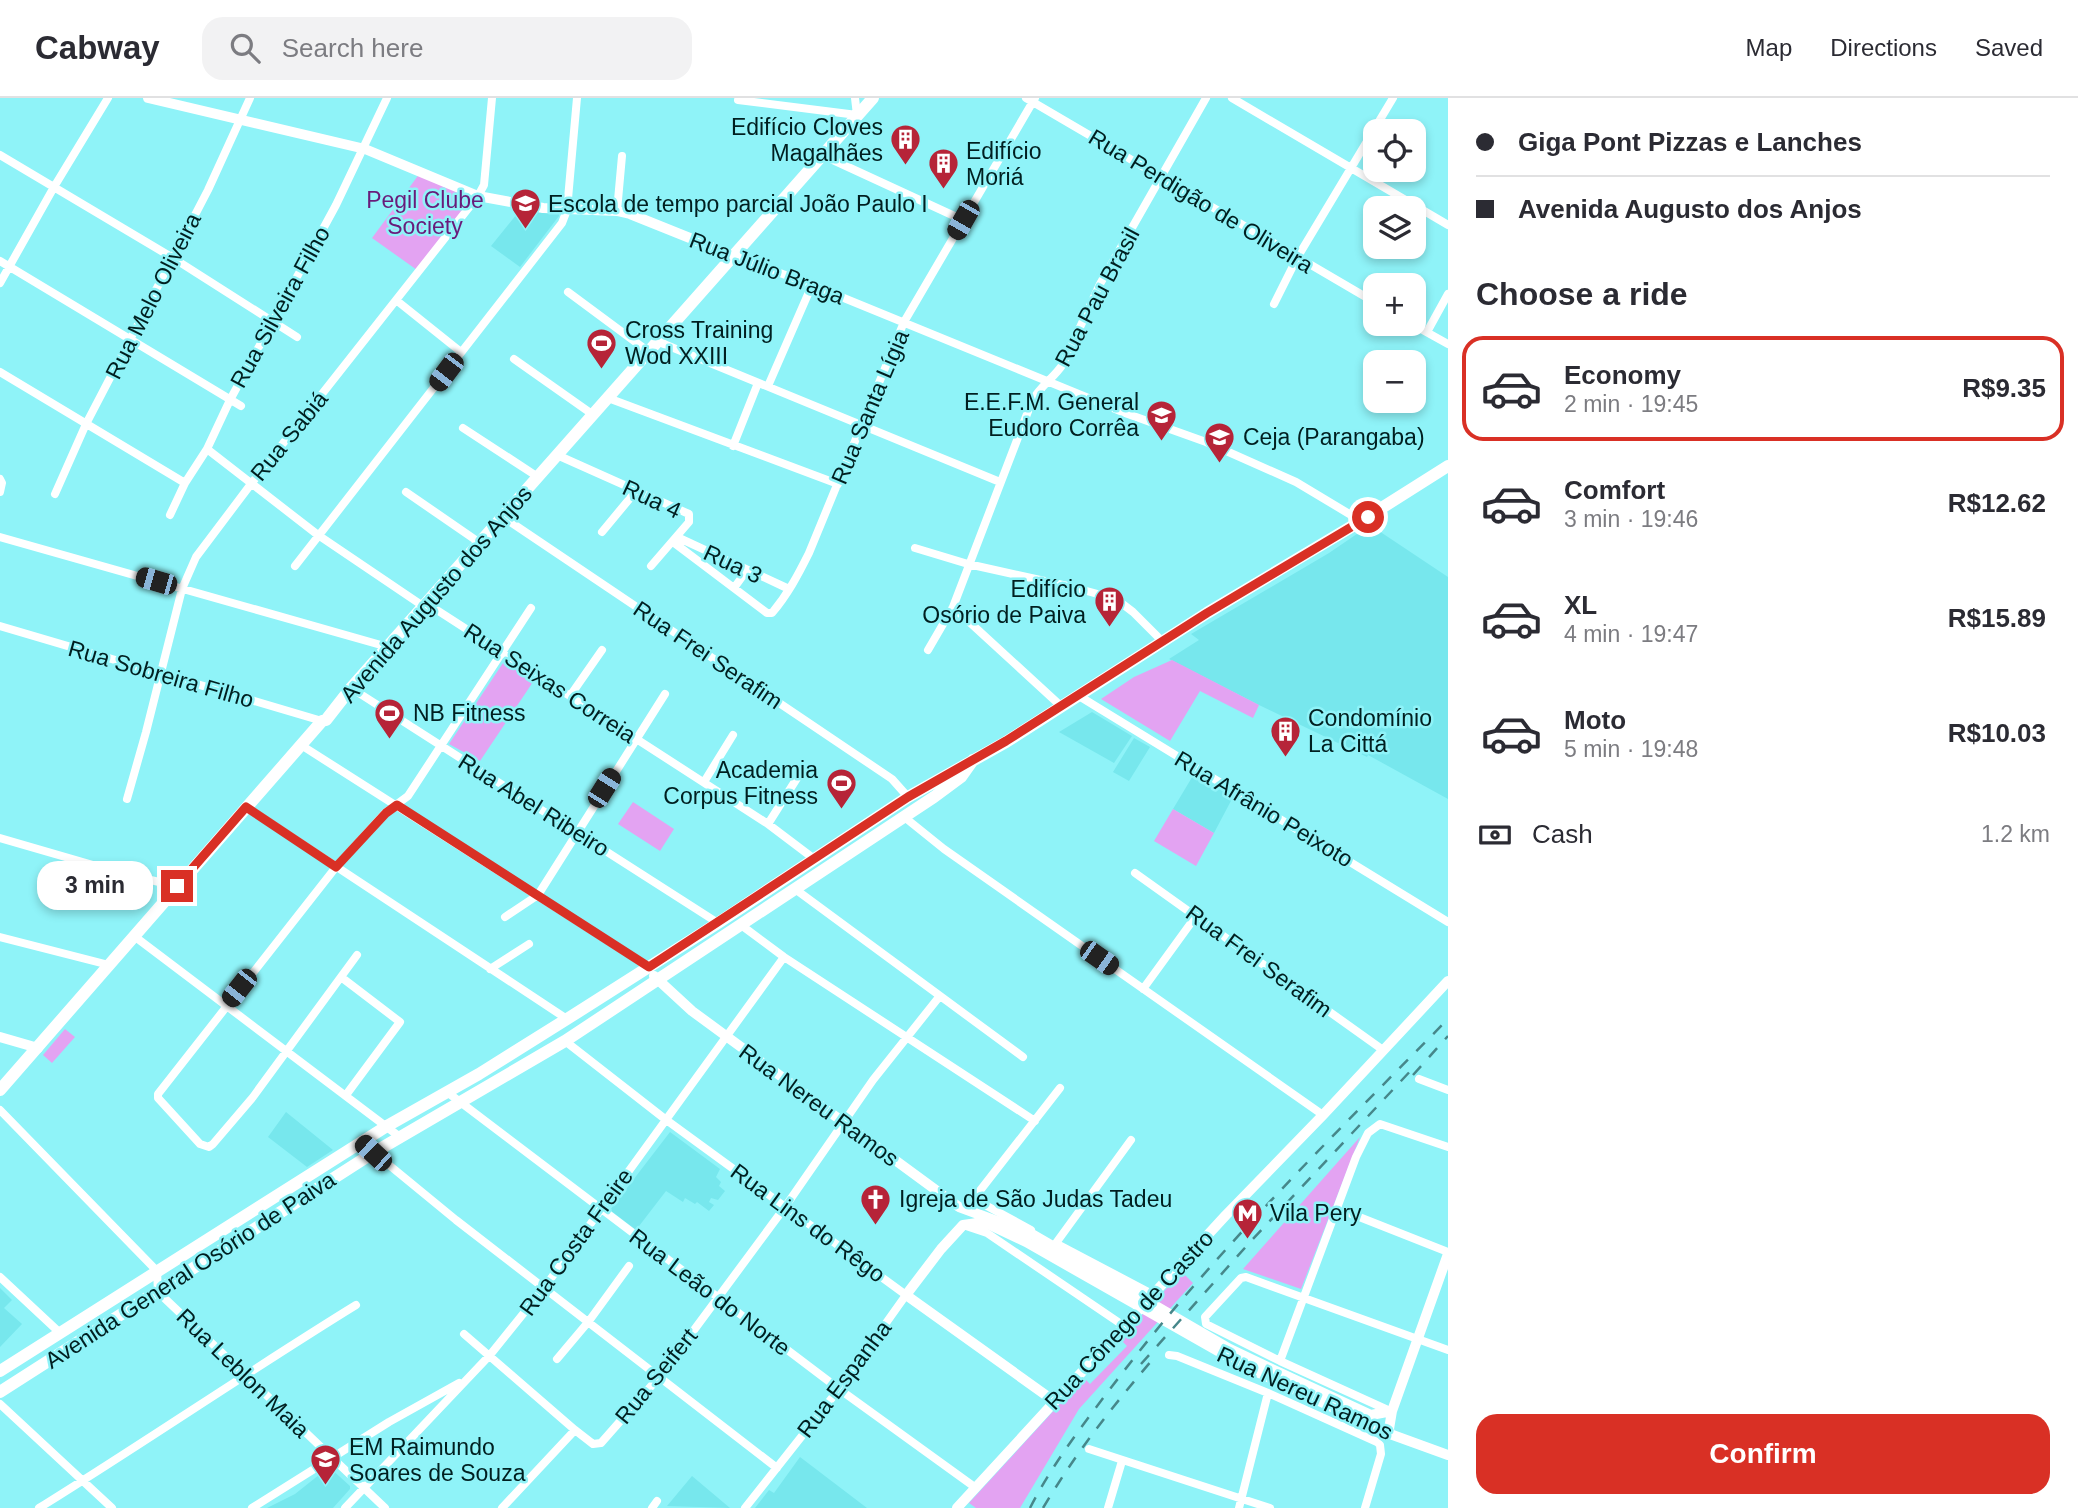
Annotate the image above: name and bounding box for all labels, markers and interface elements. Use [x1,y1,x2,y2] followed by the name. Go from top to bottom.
[202,17,692,80] search box
[35,29,160,66] text: Cabway
[226,29,264,67] icon: search
[282,33,423,63] text: Search here
[1746,34,1792,61] text: Map
[1830,34,1937,61] text: Directions
[1975,34,2043,61] text: Saved
[731,114,883,166] place label: Edifício Cloves Magalhães
[1363,119,1426,413] map controls
[1363,119,1426,182] button: locate
[889,123,923,167] building icon: Edifício Cloves Magalhães
[1084,124,1318,278] street label: Rua Perdigão de Oliveira
[1518,127,1862,157] text: Giga Pont Pizzas e Lanches
[966,138,1041,190] place label: Edifício Moriá
[926,147,960,191] building icon: Edifício Moriá
[366,187,484,239] park label: Pegil Clube Society
[508,187,542,231] school or university icon: Escola de tempo parcial João Paulo I
[548,191,928,217] place label: Escola de tempo parcial João Paulo I
[1518,194,1862,224] text: Avenida Augusto dos Anjos
[1363,196,1426,259] button: layers
[944,197,983,243] car
[100,208,206,383] street label: Rua Melo Oliveira
[225,222,335,392] street label: Rua Silveira Filho
[1050,223,1144,371] street label: Rua Pau Brasil
[686,227,848,310] street label: Rua Júlio Braga
[1363,273,1426,336] button: +
[1476,276,1688,312] text: Choose a ride
[625,317,773,369] place label: Cross Training Wod XXIII
[585,326,619,370] sports icon: Cross Training Wod XXIII
[826,326,914,488] street label: Rua Santa Lígia
[425,349,468,395] car
[1363,350,1426,413] button: −
[1480,357,1543,420] icon: car
[1564,360,1681,390] text: Economy
[1962,373,2046,403] text: R$9.35
[245,386,333,486] street label: Rua Sabiá
[964,389,1139,441] place label: E.E.F.M. General Eudoro Corrêa
[1564,391,1698,417] text: 2 min · 19:45
[1145,398,1179,442] school or university icon: E.E.F.M. General Eudoro Corrêa
[1203,420,1237,464] school or university icon: Ceja (Parangaba)
[1243,424,1425,450] place label: Ceja (Parangaba)
[1480,472,1543,535] icon: car
[619,474,685,524] street label: Rua 4
[1564,475,1665,505] text: Comfort
[335,480,537,708] street label: Avenida Augusto dos Anjos
[1948,488,2046,518] text: R$12.62
[1352,501,1384,533] route start
[1564,506,1698,532] text: 3 min · 19:46
[700,539,766,589] street label: Rua 3
[133,565,180,597] car
[922,576,1086,628] place label: Edifício Osório de Paiva
[1092,585,1126,629] building icon: Edifício Osório de Paiva
[1480,587,1543,650] icon: car
[1564,590,1597,620] text: XL
[629,596,787,714] street label: Rua Frei Serafim
[1948,603,2046,633] text: R$15.89
[459,618,641,748] street label: Rua Seixas Correia
[1564,621,1698,647] text: 4 min · 19:47
[65,635,257,713] street label: Rua Sobreira Filho
[373,696,407,740] sports icon: NB Fitness
[413,700,525,726] place label: NB Fitness
[1480,702,1543,765] icon: car
[1308,705,1432,757] place label: Condomínio La Cittá
[1564,705,1626,735] text: Moto
[1268,714,1302,758] building icon: Condomínio La Cittá
[1948,718,2046,748] text: R$10.03
[1564,736,1698,762] text: 5 min · 19:48
[1170,746,1358,872] street label: Rua Afrânio Peixoto
[454,748,614,862] street label: Rua Abel Ribeiro
[663,757,818,809] place label: Academia Corpus Fitness
[584,765,625,811] car
[824,766,858,810] sports icon: Academia Corpus Fitness
[1476,816,1514,854] icon: cash
[1532,819,1593,849] text: Cash
[1981,821,2050,847] text: 1.2 km
[37,862,152,910] callout: 3 min
[161,870,193,902] route end
[65,872,125,898] text: 3 min
[1181,899,1337,1023] street label: Rua Frei Serafim
[1076,937,1123,979] car
[218,965,261,1011] car
[734,1039,904,1171] street label: Rua Nereu Ramos
[351,1131,396,1175] car
[726,1158,890,1288] street label: Rua Lins do Rêgo
[514,1164,638,1320] street label: Rua Costa Freire
[40,1166,340,1374] street label: Avenida General Osório de Paiva
[859,1182,893,1226] church icon: Igreja de São Judas Tadeu
[899,1186,1172,1212] place label: Igreja de São Judas Tadeu
[1230,1196,1264,1240] metro station icon: Vila Pery
[1270,1200,1362,1226] place label: Vila Pery
[625,1223,795,1361] street label: Rua Leão do Norte
[1039,1225,1219,1415] street label: Rua Cônego de Castro
[171,1303,315,1443] street label: Rua Leblon Maia
[792,1315,896,1442] street label: Rua Espanha
[610,1323,703,1429] street label: Rua Seifert
[1213,1341,1397,1445] street label: Rua Nereu Ramos
[1476,1414,2050,1494] button: Confirm
[349,1434,526,1486] place label: EM Raimundo Soares de Souza
[309,1443,343,1487] school or university icon: EM Raimundo Soares de Souza

